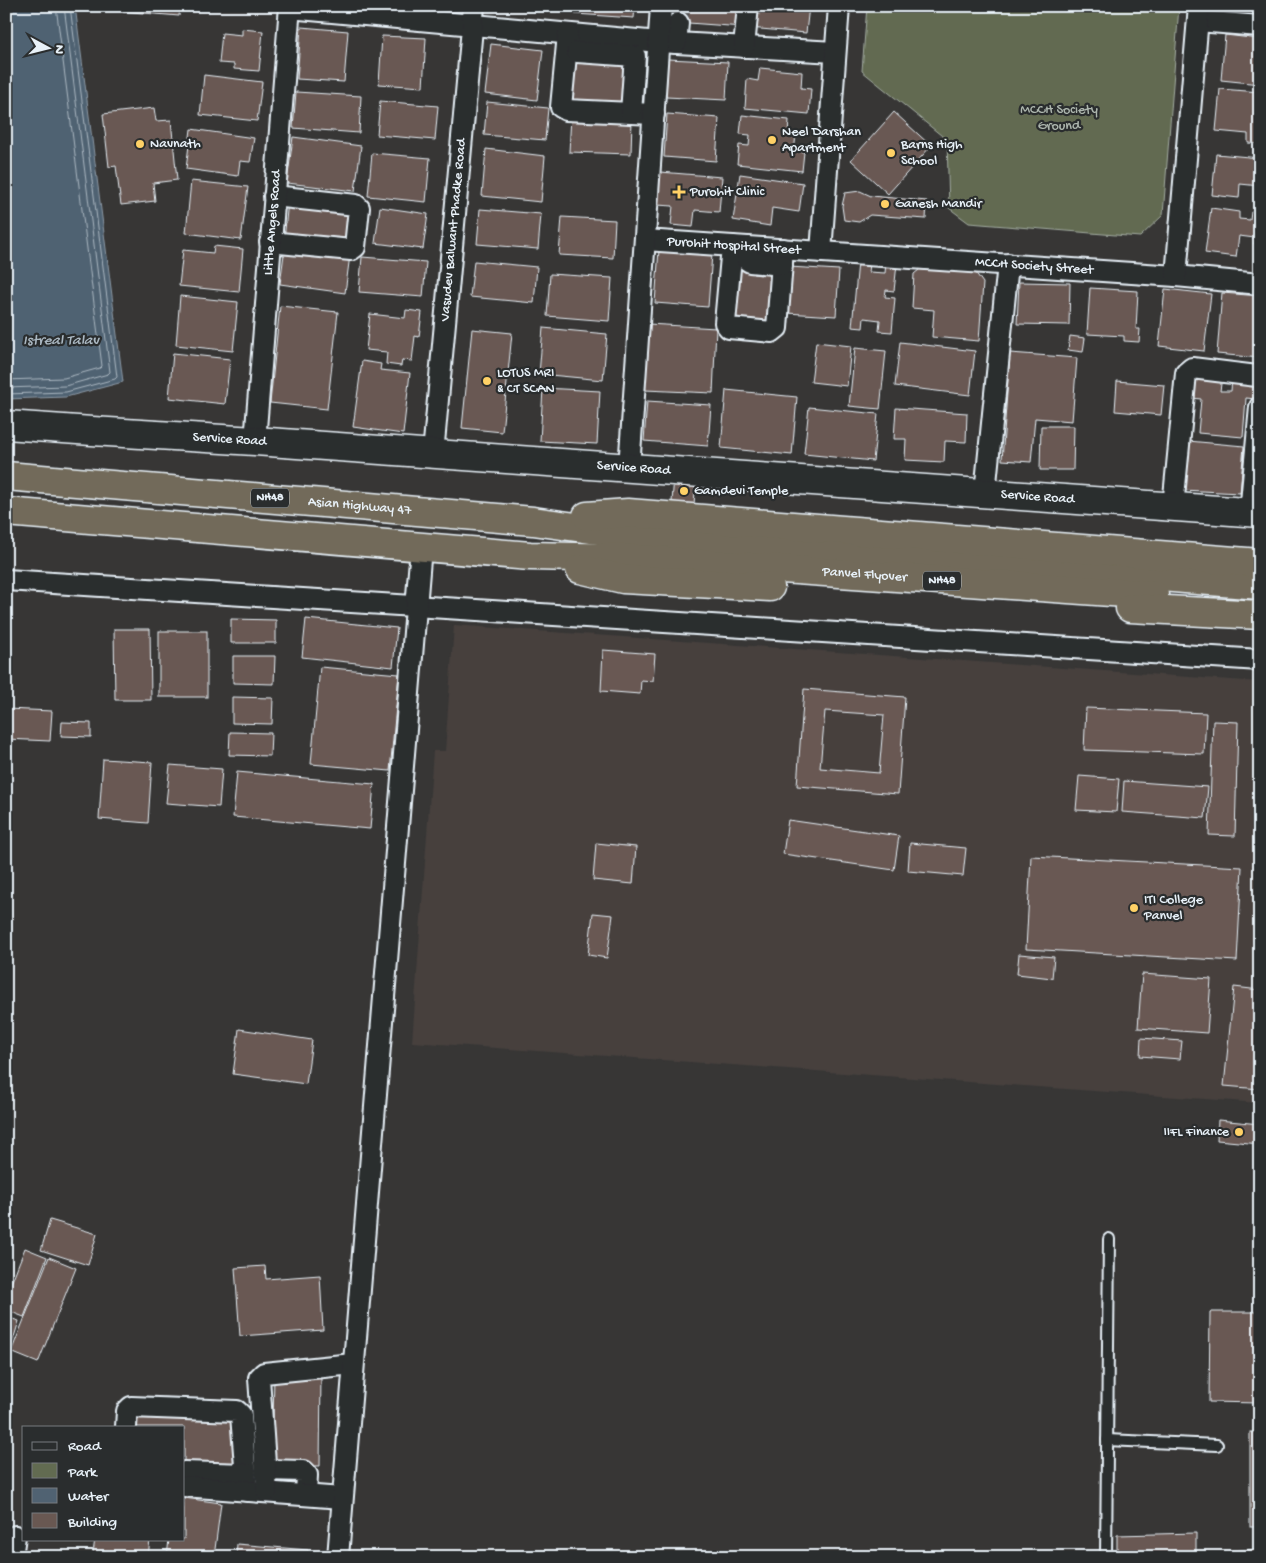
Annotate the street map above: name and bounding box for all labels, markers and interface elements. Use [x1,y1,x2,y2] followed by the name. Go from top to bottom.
[22,22,72,72] north arrow
[49,44,67,55] text: N
[1020,102,1098,135] park label: MCCH Society Ground
[782,124,861,157] place label: Neel Darshan Apartment
[766,134,778,146] marker: Neel Darshan Apartment
[150,136,201,153] place label: Navnath
[437,136,470,323] street label: Vasudev Balwant Phadke Road
[900,137,963,170] place label: Barns High School
[134,138,146,150] marker: Navnath
[885,147,897,159] marker: Barns High School
[260,168,285,276] street label: Little Angels Road
[689,184,765,201] place label: Purohit Clinic
[672,185,686,199] marker: Purohit Clinic
[895,196,983,213] place label: Ganesh Mandir
[879,198,891,210] marker: Ganesh Mandir
[665,233,802,259] street label: Purohit Hospital Street
[974,254,1095,279] street label: MCCH Society Street
[23,332,100,350] water label: Istreal Talav
[497,365,555,398] place label: LOTUS MRI & CT SCAN
[481,375,493,387] marker: LOTUS MRI & CT SCAN
[192,429,269,450] street label: Service Road
[596,457,673,479] street label: Service Road
[694,483,789,500] place label: Gamdevi Temple
[678,485,690,497] marker: Gamdevi Temple
[1000,486,1077,508] street label: Service Road
[251,488,289,508] road number: NH48
[307,493,413,519] street label: Asian Highway 47
[821,563,908,586] street label: Panvel Flyover
[923,572,961,590] road number: NH48
[1143,892,1204,925] place label: ITI College Panvel
[1128,902,1140,914] marker: ITI College Panvel
[1163,1124,1230,1141] place label: IIFL Finance
[1233,1126,1245,1138] marker: IIFL Finance
[22,1426,185,1540] legend
[68,1438,102,1456] text: Road
[67,1464,98,1482] text: Park
[68,1488,110,1506] text: Water
[67,1514,117,1532] text: Building

